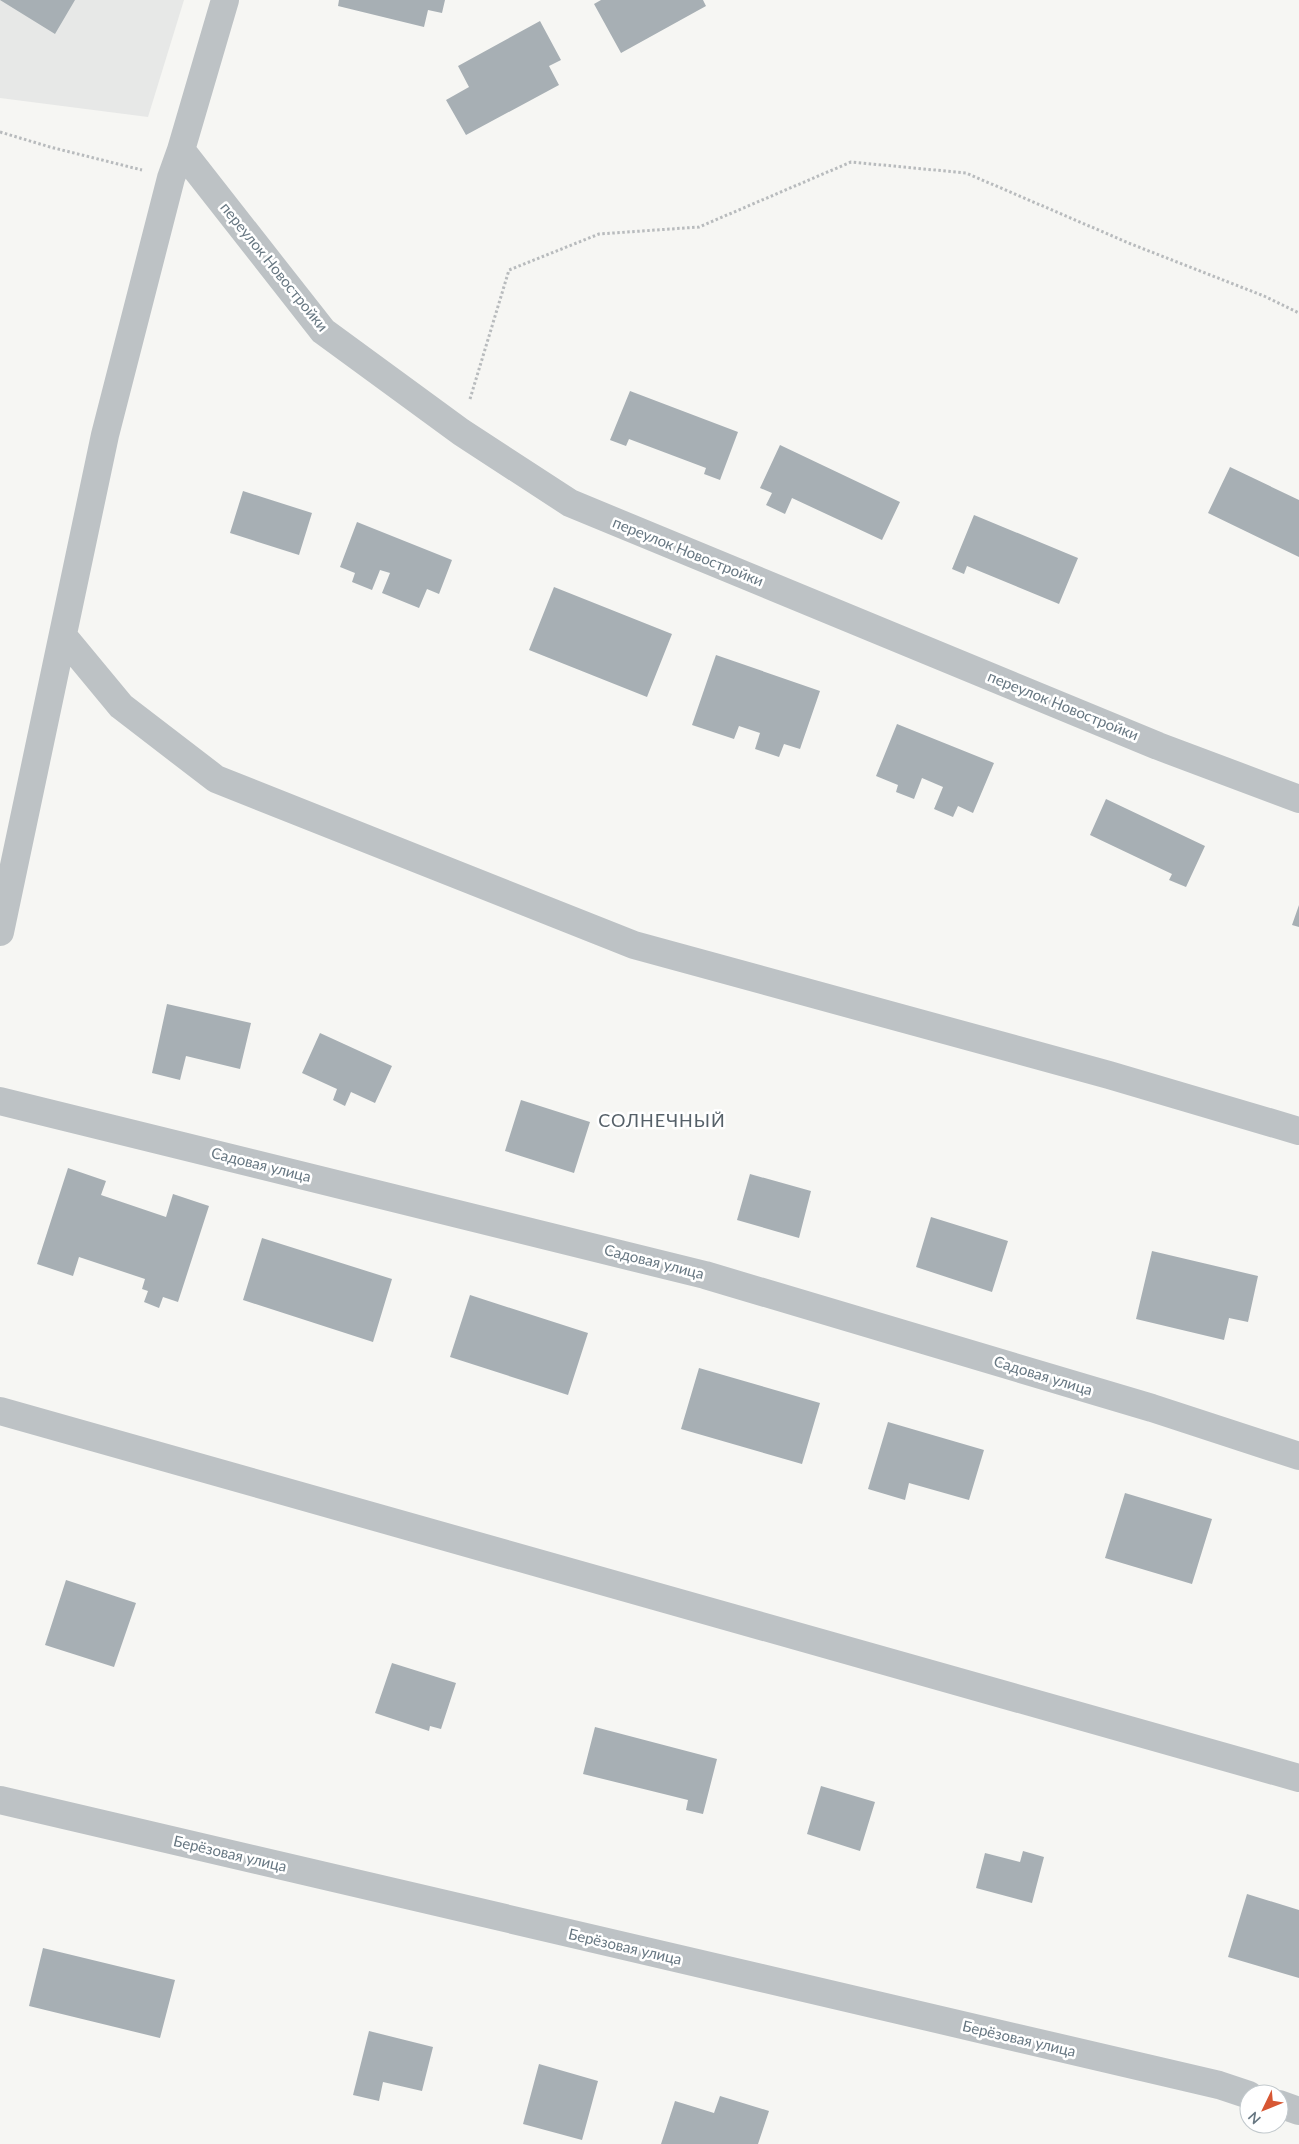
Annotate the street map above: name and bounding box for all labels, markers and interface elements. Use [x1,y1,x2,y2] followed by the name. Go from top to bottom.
[217,198,332,335] street label: переулок Новостройки
[610,513,766,590] street label: переулок Новостройки
[985,667,1141,744] street label: переулок Новостройки
[598,1109,726,1131] district label: СОЛНЕЧНЫЙ
[209,1143,313,1185] street label: Садовая улица
[602,1240,706,1282] street label: Садовая улица
[992,1351,1095,1399] street label: Садовая улица
[172,1831,289,1875] street label: Берёзовая улица
[567,1924,684,1968] street label: Берёзовая улица
[961,2016,1078,2060] street label: Берёзовая улица
[1239,2084,1289,2134] north arrow
[1244,2108,1264,2128] text: N

